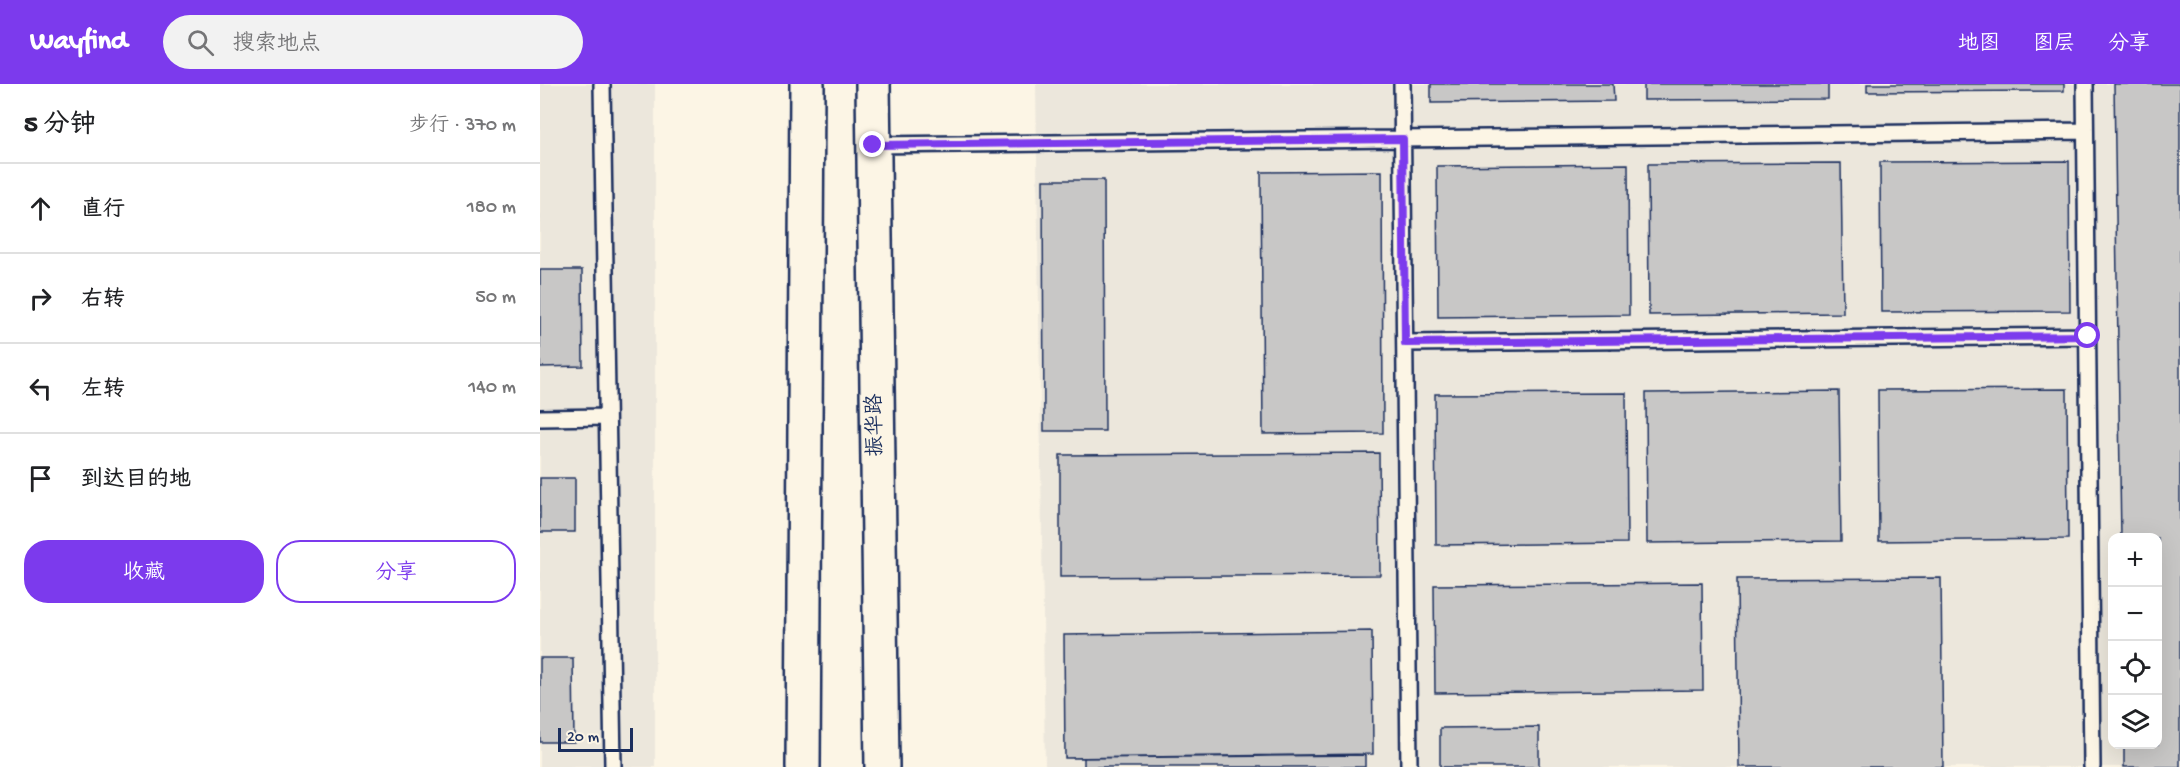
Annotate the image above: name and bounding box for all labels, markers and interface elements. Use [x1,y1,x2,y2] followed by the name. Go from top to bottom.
[163,15,583,69] search box
[30,26,127,59] text: Wayfind
[184,26,217,59] icon: search
[232,32,321,58] text: 搜索地点
[1958,33,2000,58] text: 地图
[2033,33,2075,58] text: 图层
[2108,33,2150,58] text: 分享
[24,111,96,142] text: 5 分钟
[409,115,516,138] text: 步行 · 370 m
[859,131,885,157] route end
[24,192,57,225] icon: ahead
[467,197,516,220] text: 180 m
[81,198,125,224] text: 直行
[24,282,57,315] icon: right
[475,287,516,310] text: 50 m
[81,288,125,314] text: 右转
[2074,322,2100,348] route start
[24,372,57,405] icon: left
[468,377,516,400] text: 140 m
[81,378,125,404] text: 左转
[862,393,890,457] street label: 振华路
[24,462,57,495] icon: arrive
[81,468,191,494] text: 到达目的地
[2108,533,2162,749] map controls
[2108,533,2162,587] button: +
[24,540,264,603] button: 收藏
[276,540,516,603] button: 分享
[2108,587,2162,641] button: −
[2108,641,2162,695] button: locate
[2108,695,2162,749] button: layers
[558,725,633,752] scale bar
[567,729,599,748] text: 20 m

